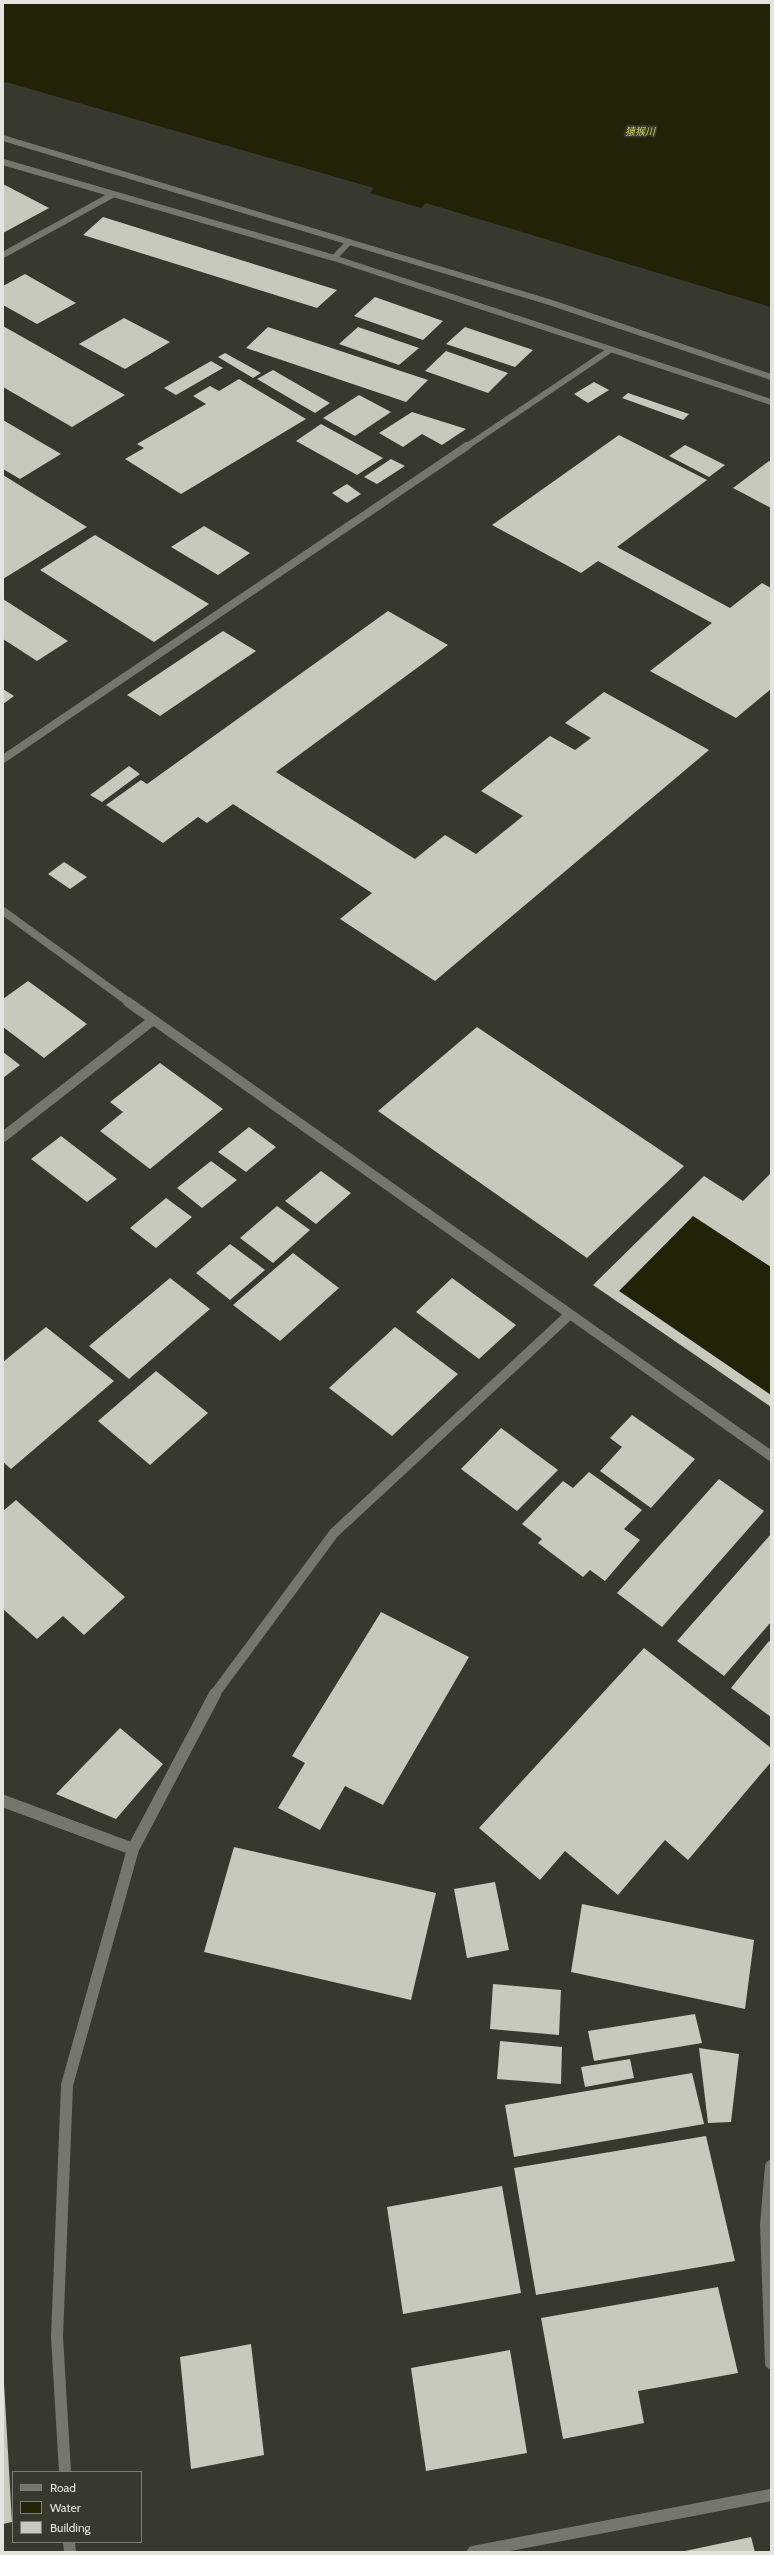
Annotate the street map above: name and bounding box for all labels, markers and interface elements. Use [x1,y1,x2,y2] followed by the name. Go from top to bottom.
[625,126,655,138] water label: 猿猴川
[12,2471,142,2543] legend
[50,2480,76,2495] text: Road
[50,2500,80,2515] text: Water
[50,2520,91,2535] text: Building

